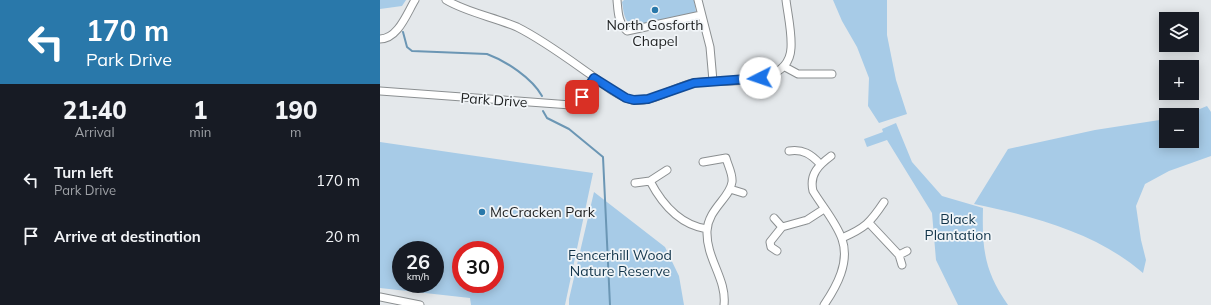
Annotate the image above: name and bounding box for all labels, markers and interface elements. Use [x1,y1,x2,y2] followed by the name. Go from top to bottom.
[650,5,660,15] marker: North Gosforth Chapel
[1159,12,1199,148] map controls
[1159,12,1199,52] button: layers
[86,13,169,48] text: 170 m
[20,16,72,68] icon: left
[607,16,703,50] place label: North Gosforth Chapel
[86,48,172,71] text: Park Drive
[739,57,781,99] position arrow
[1159,60,1199,100] button: +
[565,80,599,114] pin
[571,86,593,108] icon: arrive
[460,89,528,111] street label: Park Drive
[63,95,127,125] text: 21:40
[193,95,208,125] text: 1
[274,95,317,125] text: 190
[1159,108,1199,148] button: −
[75,124,115,140] text: Arrival
[189,124,211,140] text: min
[290,124,301,140] text: m
[54,163,113,182] text: Turn left
[20,169,42,191] icon: left
[316,171,360,190] text: 170 m
[54,182,116,198] text: Park Drive
[490,203,596,221] place label: McCracken Park
[477,207,487,217] marker: McCracken Park
[925,210,991,244] park label: Black Plantation
[20,225,42,247] icon: arrive
[54,227,201,246] text: Arrive at destination
[325,227,360,246] text: 20 m
[452,241,504,293] speed limit sign: 30
[568,246,672,280] park label: Fencerhill Wood Nature Reserve
[406,249,430,274] text: 26
[407,270,429,283] text: km/h

